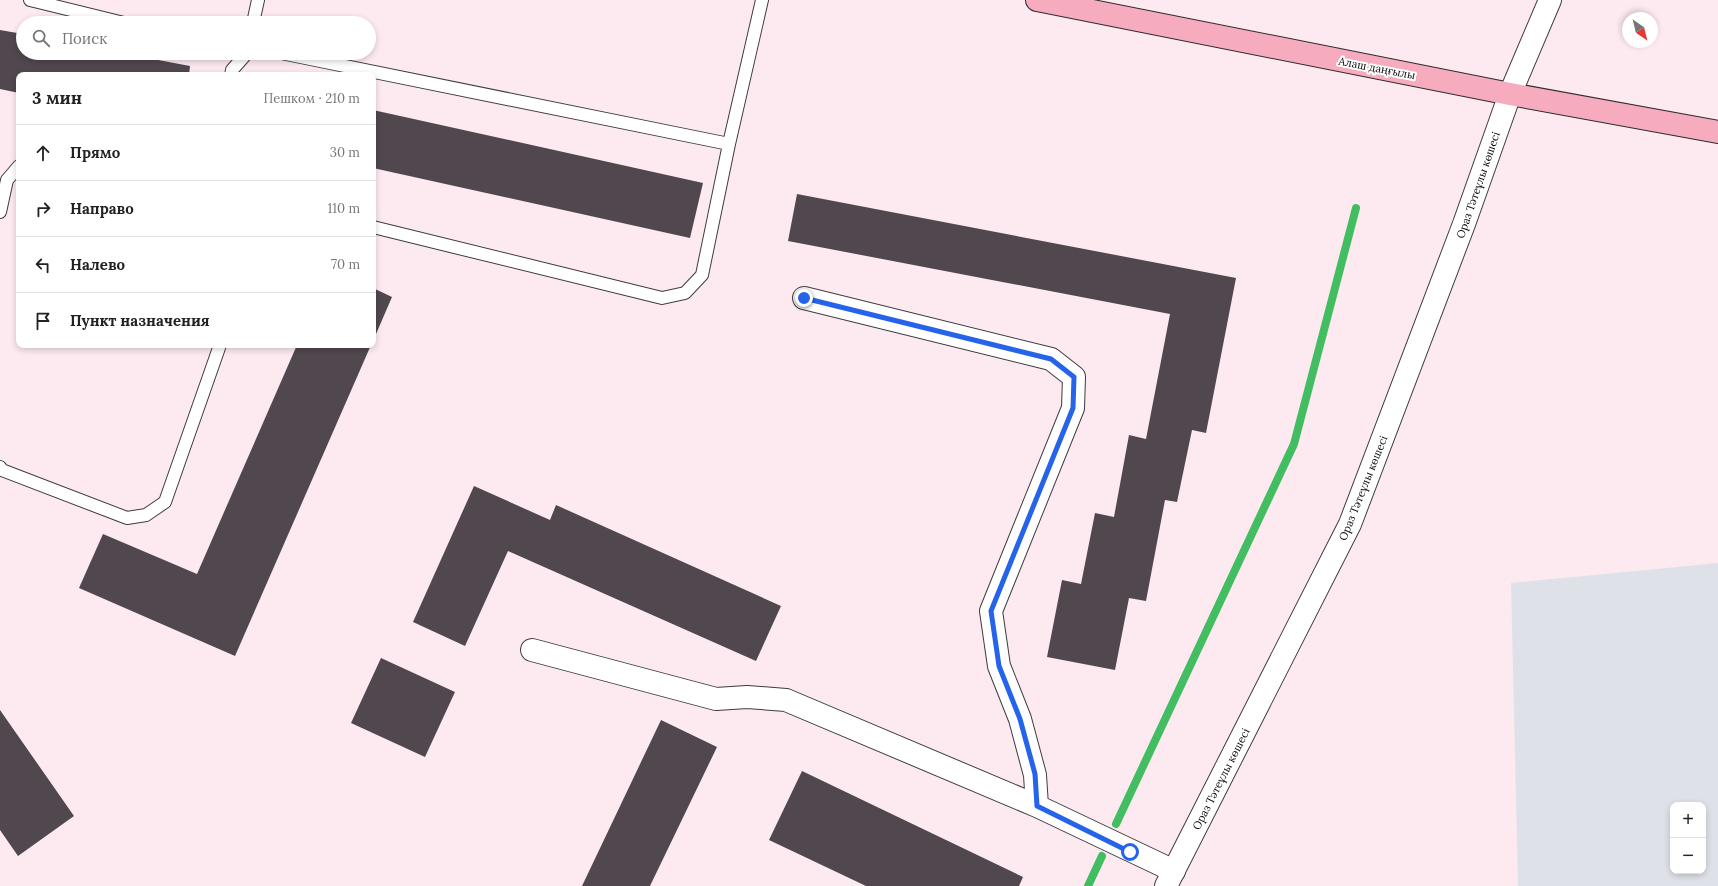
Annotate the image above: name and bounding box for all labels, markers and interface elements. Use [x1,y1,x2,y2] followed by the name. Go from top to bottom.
[1622,12,1658,48] north arrow
[16,16,376,60] search box
[30,27,52,49] icon: search
[62,29,107,48] text: Поиск
[1336,54,1417,82] street label: Алаш даңғылы
[32,87,82,109] text: 3 мин
[264,90,360,107] text: Пешком · 210 m
[1453,130,1503,240] street label: Ораз Тәтеұлы көшесі
[32,142,54,164] icon: ahead
[70,143,120,162] text: Прямо
[330,144,360,161] text: 30 m
[32,198,54,220] icon: right
[70,199,134,218] text: Направо
[327,200,360,217] text: 110 m
[32,254,54,276] icon: left
[70,255,125,274] text: Налево
[331,256,360,273] text: 70 m
[795,289,813,307] route end
[32,310,54,332] icon: arrive
[70,311,210,330] text: Пункт назначения
[1336,433,1390,543] street label: Ораз Тәтеұлы көшесі
[1189,726,1253,832] street label: Ораз Тәтеұлы көшесі
[1670,802,1706,874] map controls
[1670,802,1706,838] button: +
[1670,838,1706,874] button: −
[1121,843,1139,861] route start

